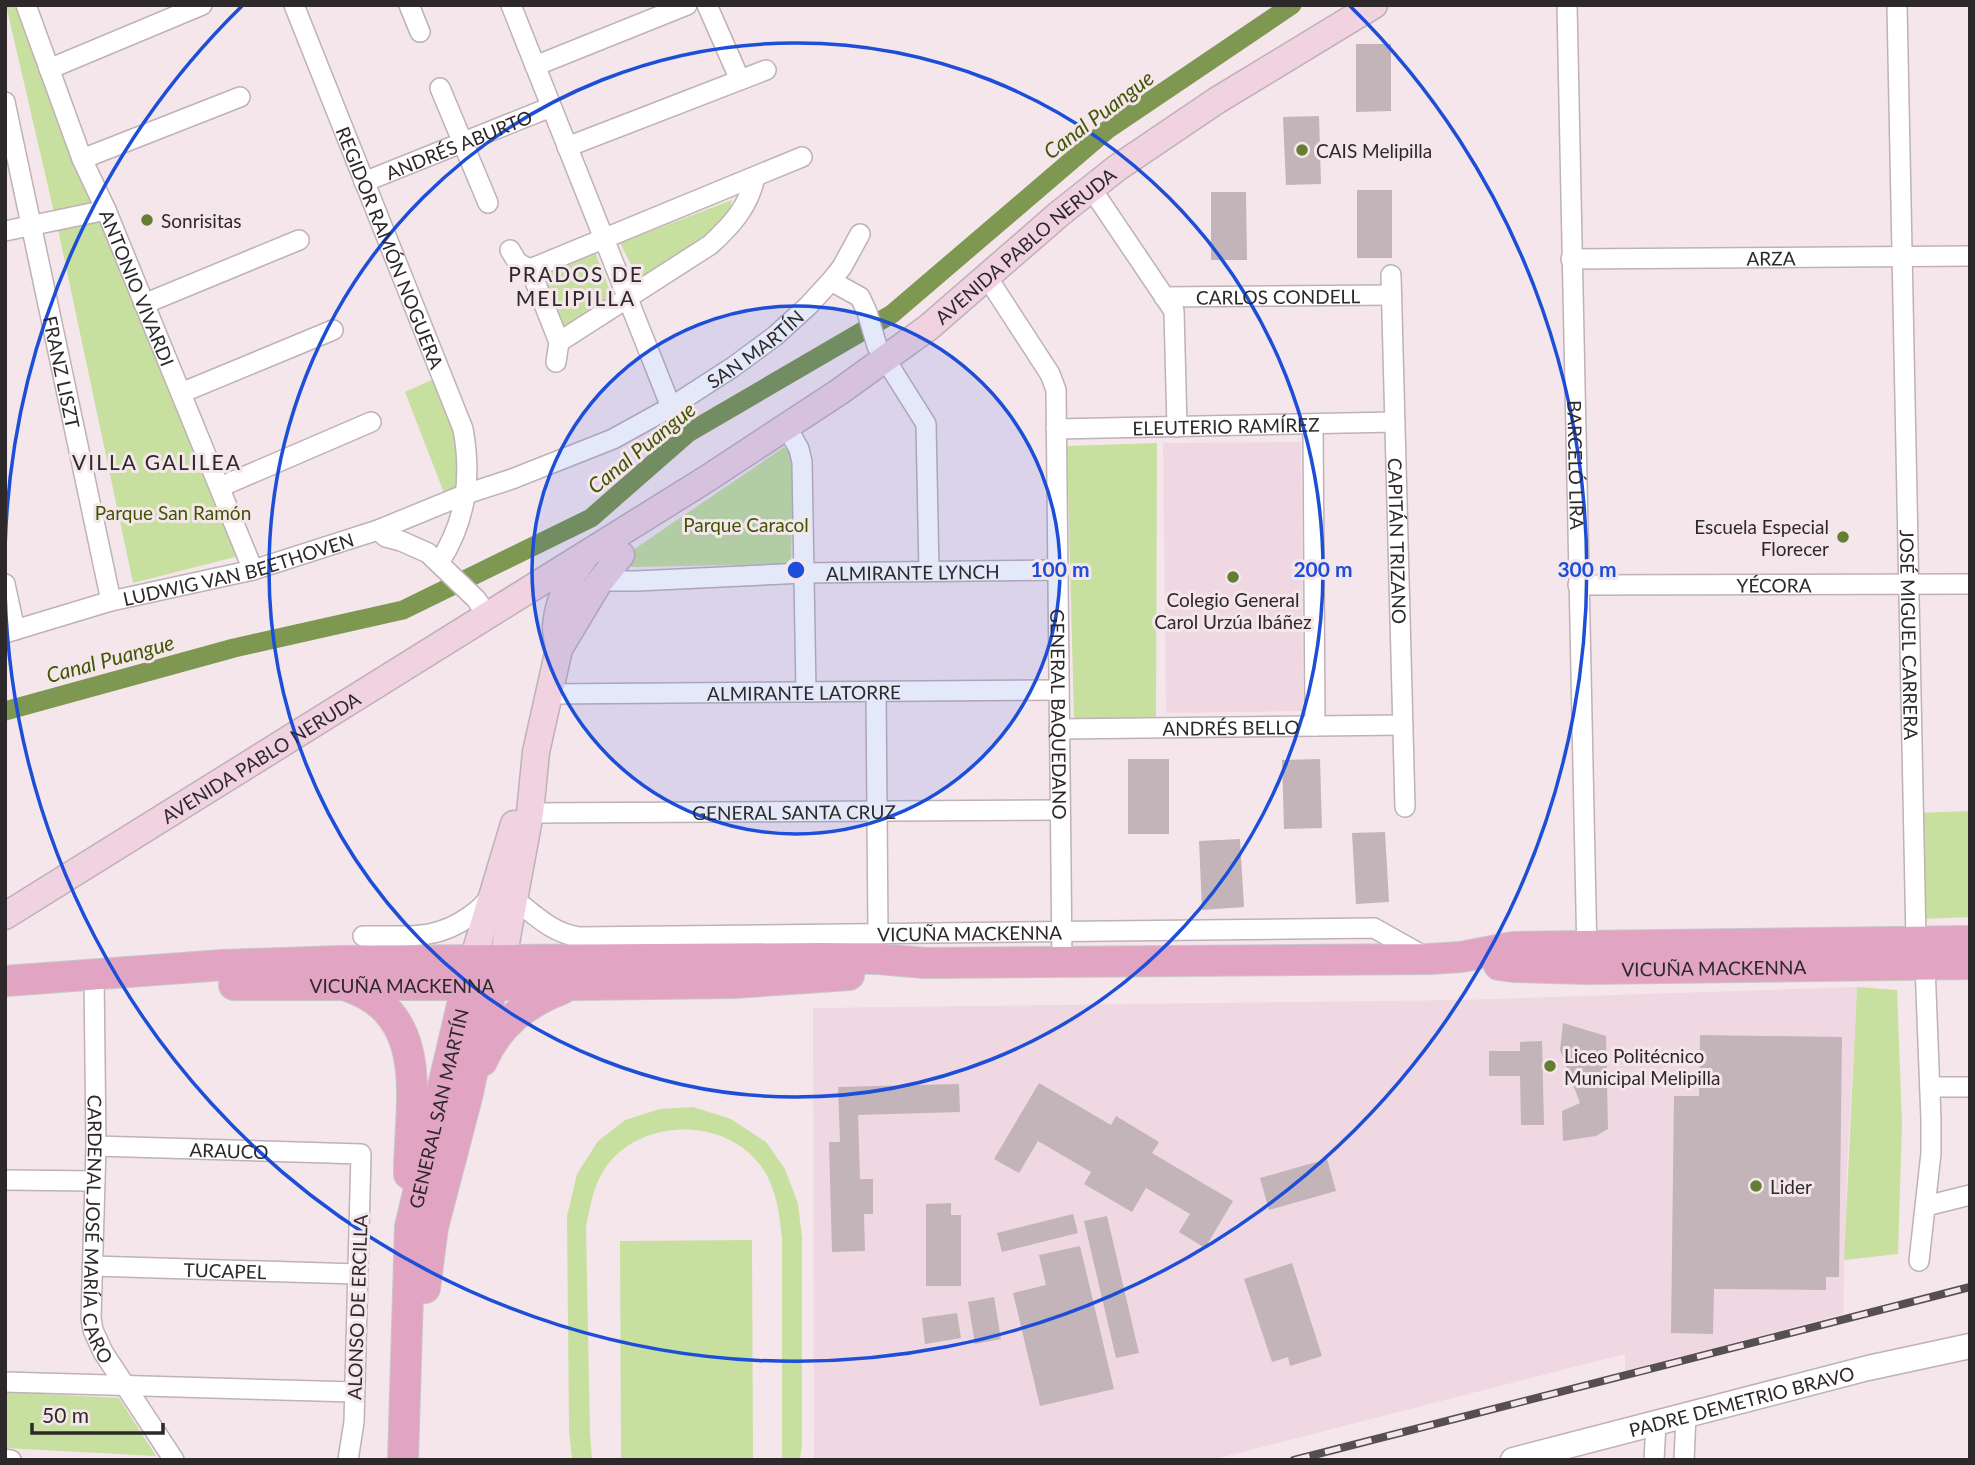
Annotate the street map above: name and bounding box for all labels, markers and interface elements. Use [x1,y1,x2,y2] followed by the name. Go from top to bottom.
[1038,65,1158,163] water label: Canal Puangue
[382,104,535,184] street label: ANDRÉS ABURTO
[332,123,449,372] street label: REGIDOR RAMÓN NOGUERA
[1316,139,1432,162] place label: CAIS Melipilla
[1294,142,1310,158] marker: CAIS Melipilla
[930,162,1120,328] street label: AVENIDA PABLO NERUDA
[95,206,180,369] street label: ANTONIO VIVARDI
[161,209,241,232] place label: Sonrisitas
[139,212,155,228] marker: Sonrisitas
[1746,246,1796,269] street label: ARZA
[508,261,644,310] district label: PRADOS DE MELIPILLA
[1196,284,1360,308] street label: CARLOS CONDELL
[702,305,808,392] street label: SAN MARTÍN
[39,314,85,430] street label: FRANZ LISZT
[582,396,700,498] water label: Canal Puangue
[1564,400,1590,530] street label: BARCELÓ LIRA
[1132,412,1320,439] street label: ELEUTERIO RAMÍREZ
[72,449,242,474] district label: VILLA GALILEA
[1384,457,1412,624] street label: CAPITÁN TRIZANO
[95,501,251,524] park label: Parque San Ramón
[683,513,809,536] park label: Parque Caracol
[1694,515,1829,560] place label: Escuela Especial Florecer
[121,527,356,610] street label: LUDWIG VAN BEETHOVEN
[1835,529,1851,545] marker: Escuela Especial Florecer
[1896,529,1923,740] street label: JOSÉ MIGUEL CARRERA
[1030,556,1090,581] text: 100 m
[1293,556,1353,581] text: 200 m
[1557,556,1617,581] text: 300 m
[784,558,808,582] centre of rings
[826,559,1000,584] street label: ALMIRANTE LYNCH
[1225,569,1241,585] marker: Colegio General Carol Urzúa Ibáñez
[1736,573,1812,596] street label: YÉCORA
[1154,588,1312,633] place label: Colegio General Carol Urzúa Ibáñez
[1047,609,1072,820] street label: GENERAL BAQUEDANO
[43,629,177,687] water label: Canal Puangue
[707,680,901,704] street label: ALMIRANTE LATORRE
[157,686,364,827] street label: AVENIDA PABLO NERUDA
[1162,715,1300,739] street label: ANDRÉS BELLO
[692,799,896,824] street label: GENERAL SANTA CRUZ
[877,920,1062,945] street label: VICUÑA MACKENNA
[1621,955,1807,980] street label: VICUÑA MACKENNA
[310,974,495,997] street label: VICUÑA MACKENNA
[403,1006,472,1211] street label: GENERAL SAN MARTÍN
[1564,1044,1720,1089] place label: Liceo Politécnico Municipal Melipilla
[1542,1058,1558,1074] marker: Liceo Politécnico Municipal Melipilla
[79,1095,119,1367] street label: CARDENAL JOSÉ MARÍA CARO
[189,1137,269,1163] street label: ARAUCO
[1770,1175,1812,1198] place label: Lider
[1748,1178,1764,1194] marker: Lider
[342,1214,372,1400] street label: ALONSO DE ERCILLA
[183,1257,267,1283] street label: TUCAPEL
[1626,1361,1857,1441] street label: PADRE DEMETRIO BRAVO
[32,1392,163,1436] scale bar
[42,1402,89,1427] text: 50 m

